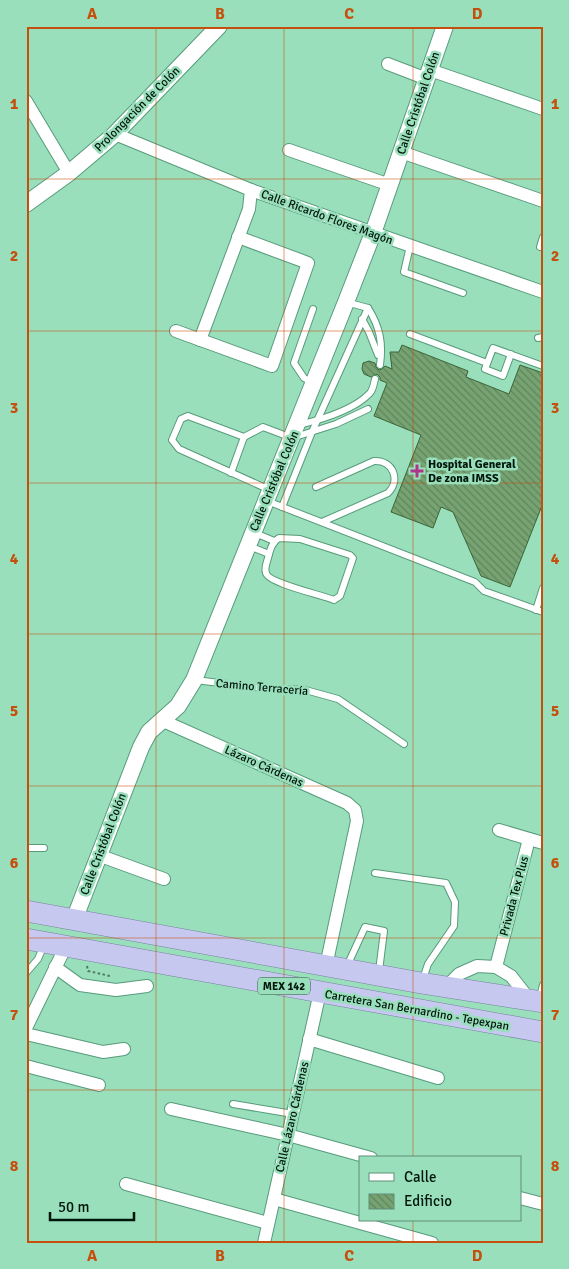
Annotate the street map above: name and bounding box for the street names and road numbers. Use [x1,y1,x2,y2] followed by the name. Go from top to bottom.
[394,50,443,156] street label: Calle Cristóbal Colón
[92,64,183,155] street label: Prolongación de Colón
[259,187,395,248] street label: Calle Ricardo Flores Magón
[247,429,302,534] street label: Calle Cristóbal Colón
[215,676,309,699] street label: Camino Terracería
[222,742,305,791] street label: Lázaro Cárdenas
[77,791,130,897] street label: Calle Cristóbal Colón
[497,855,532,938] street label: Privada Tex Plus
[258,978,310,994] road number: MEX 142
[323,987,510,1034] street label: Carretera San Bernardino - Tepexpan
[272,1060,313,1174] street label: Calle Lázaro Cárdenas

